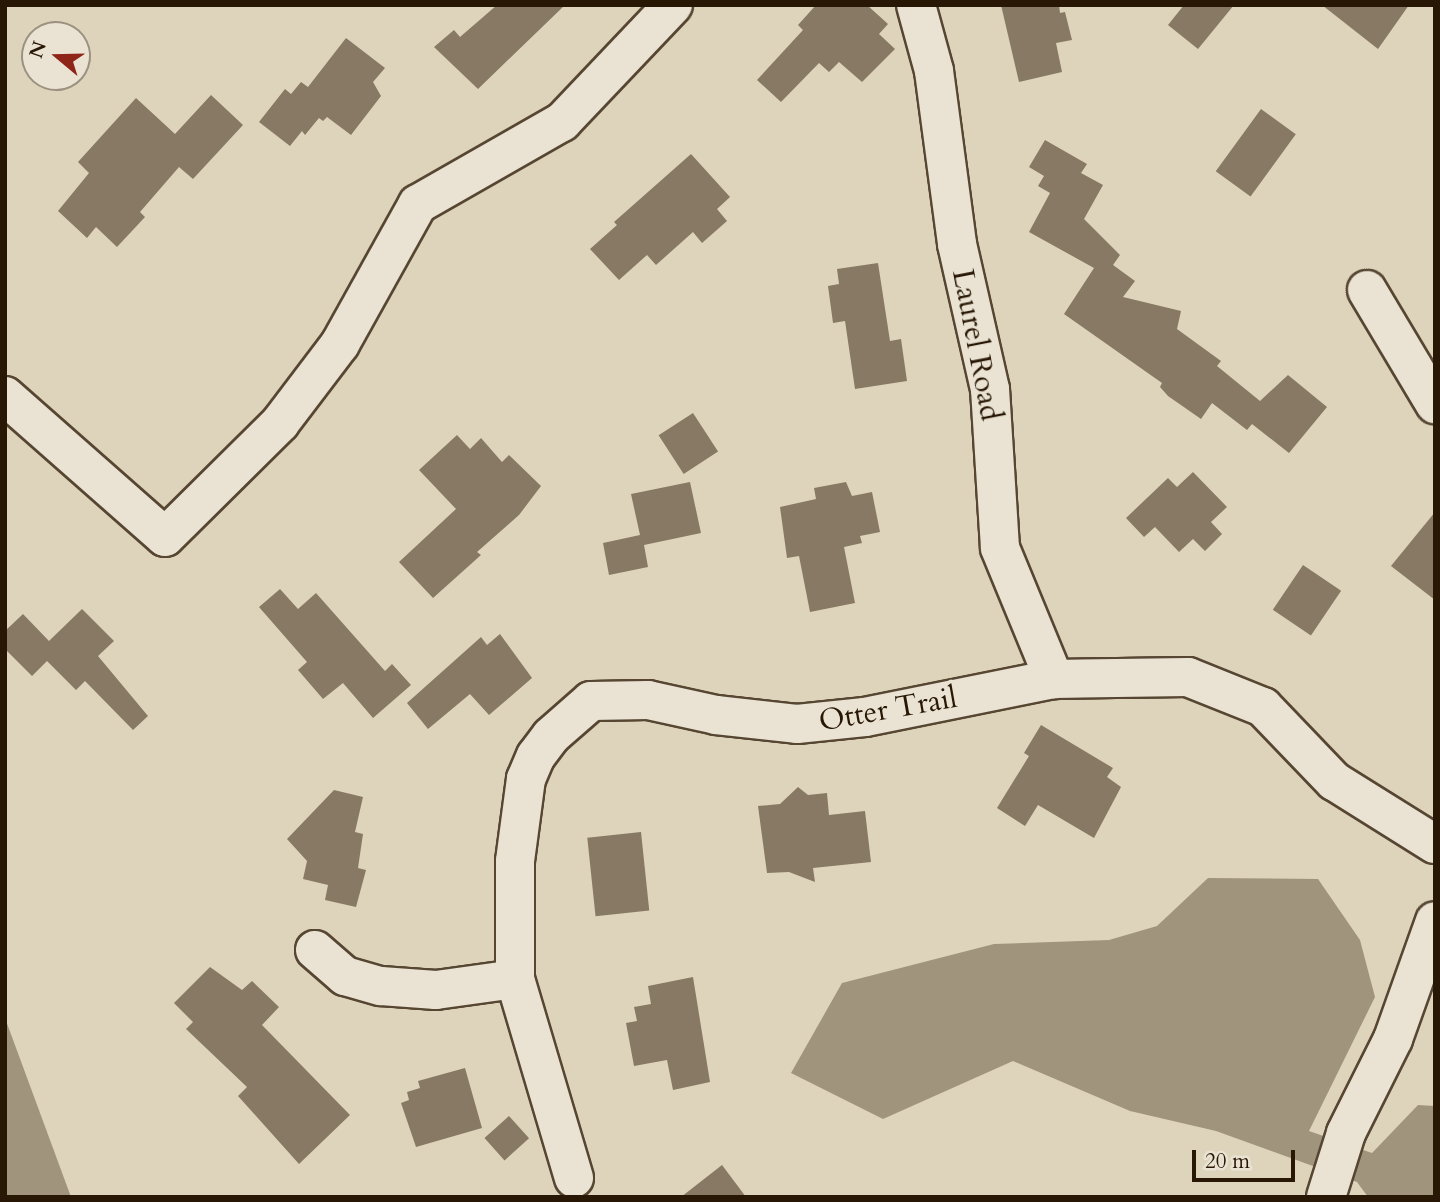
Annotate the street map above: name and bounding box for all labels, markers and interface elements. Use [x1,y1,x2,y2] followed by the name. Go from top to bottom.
[21,21,91,91] north arrow
[23,38,53,62] text: N
[944,266,1008,424] street label: Laurel Road
[816,680,960,740] street label: Otter Trail
[1195,1136,1298,1180] scale bar
[1205,1147,1250,1176] text: 20 m

